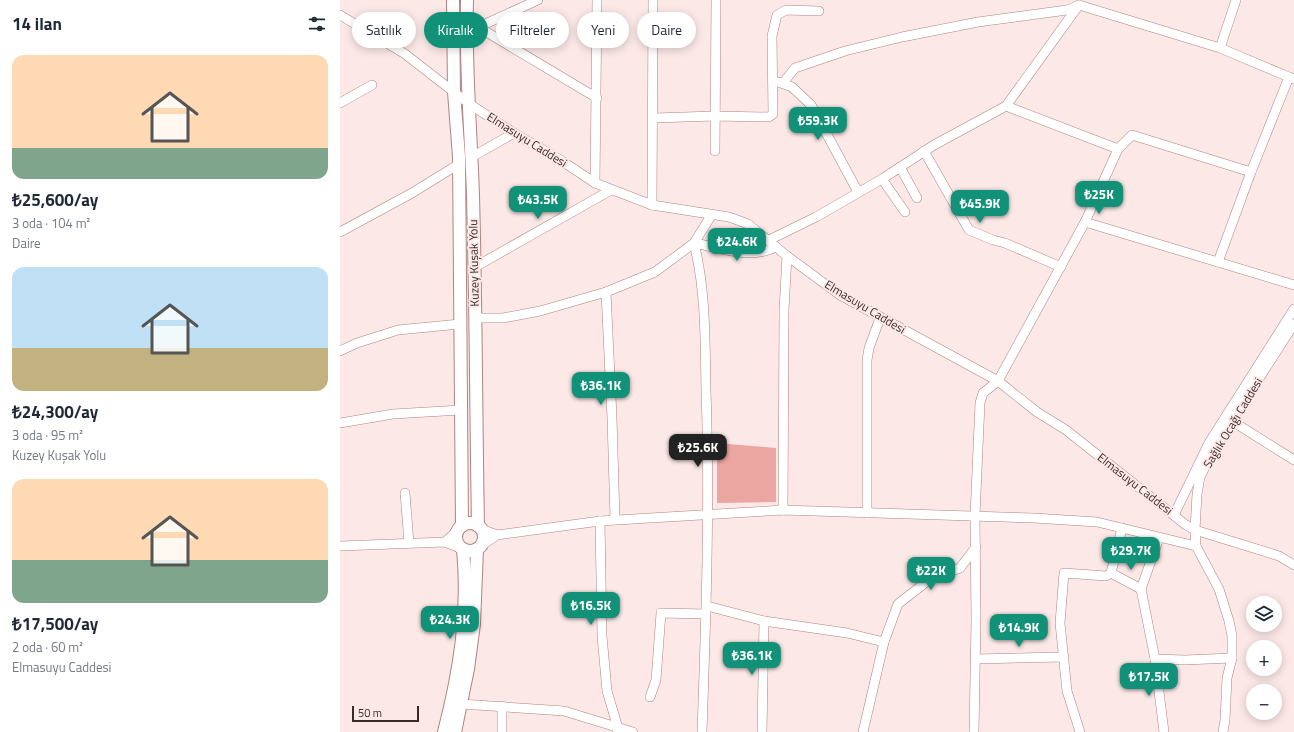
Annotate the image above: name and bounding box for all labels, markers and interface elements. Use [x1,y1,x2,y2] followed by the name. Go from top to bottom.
[12,11,62,37] text: 14 ilan
[352,12,416,48] chip: Satılık
[424,12,488,48] chip: Kiralık
[496,12,569,48] chip: Filtreler
[577,12,629,48] chip: Yeni
[637,12,696,48] chip: Daire
[306,13,328,35] icon: filters
[134,81,206,153] icon: home
[483,107,571,172] street label: Elmasuyu Caddesi
[785,107,851,141] pin: ₺59.3K
[798,110,838,130] text: ₺59.3K
[1075,181,1123,215] pin: ₺25K
[1084,184,1114,204] text: ₺25K
[505,186,571,220] pin: ₺43.5K
[12,187,98,213] text: ₺25,600/ay
[518,189,558,209] text: ₺43.5K
[947,190,1013,224] pin: ₺45.9K
[960,193,1000,213] text: ₺45.9K
[12,213,90,233] text: 3 oda · 104 m²
[463,219,484,307] street label: Kuzey Kuşak Yolu
[704,228,770,262] pin: ₺24.6K
[717,231,757,251] text: ₺24.6K
[12,233,41,253] text: Daire
[821,275,909,338] street label: Elmasuyu Caddesi
[134,293,206,365] icon: home
[568,372,634,406] pin: ₺36.1K
[1198,374,1267,472] street label: Sağlık Ocağı Caddesi
[581,375,621,395] text: ₺36.1K
[12,399,98,425] text: ₺24,300/ay
[12,425,83,445] text: 3 oda · 95 m²
[665,434,731,468] pin: ₺25.6K
[678,437,718,457] text: ₺25.6K
[12,445,106,465] text: Kuzey Kuşak Yolu
[1093,448,1177,519] street label: Elmasuyu Caddesi
[134,505,206,577] icon: home
[1098,537,1164,571] pin: ₺29.7K
[1111,540,1151,560] text: ₺29.7K
[907,557,955,591] pin: ₺22K
[916,560,946,580] text: ₺22K
[558,592,624,626] pin: ₺16.5K
[571,595,611,615] text: ₺16.5K
[1246,596,1282,720] map controls
[1246,596,1282,632] button: layers
[417,606,483,640] pin: ₺24.3K
[430,609,470,629] text: ₺24.3K
[12,611,98,637] text: ₺17,500/ay
[986,614,1052,648] pin: ₺14.9K
[999,617,1039,637] text: ₺14.9K
[12,637,83,657] text: 2 oda · 60 m²
[1246,640,1282,676] button: +
[719,642,785,676] pin: ₺36.1K
[732,645,772,665] text: ₺36.1K
[12,657,111,677] text: Elmasuyu Caddesi
[1116,663,1182,697] pin: ₺17.5K
[1129,666,1169,686] text: ₺17.5K
[1246,684,1282,720] button: −
[352,704,419,723] scale bar
[358,705,382,721] text: 50 m

